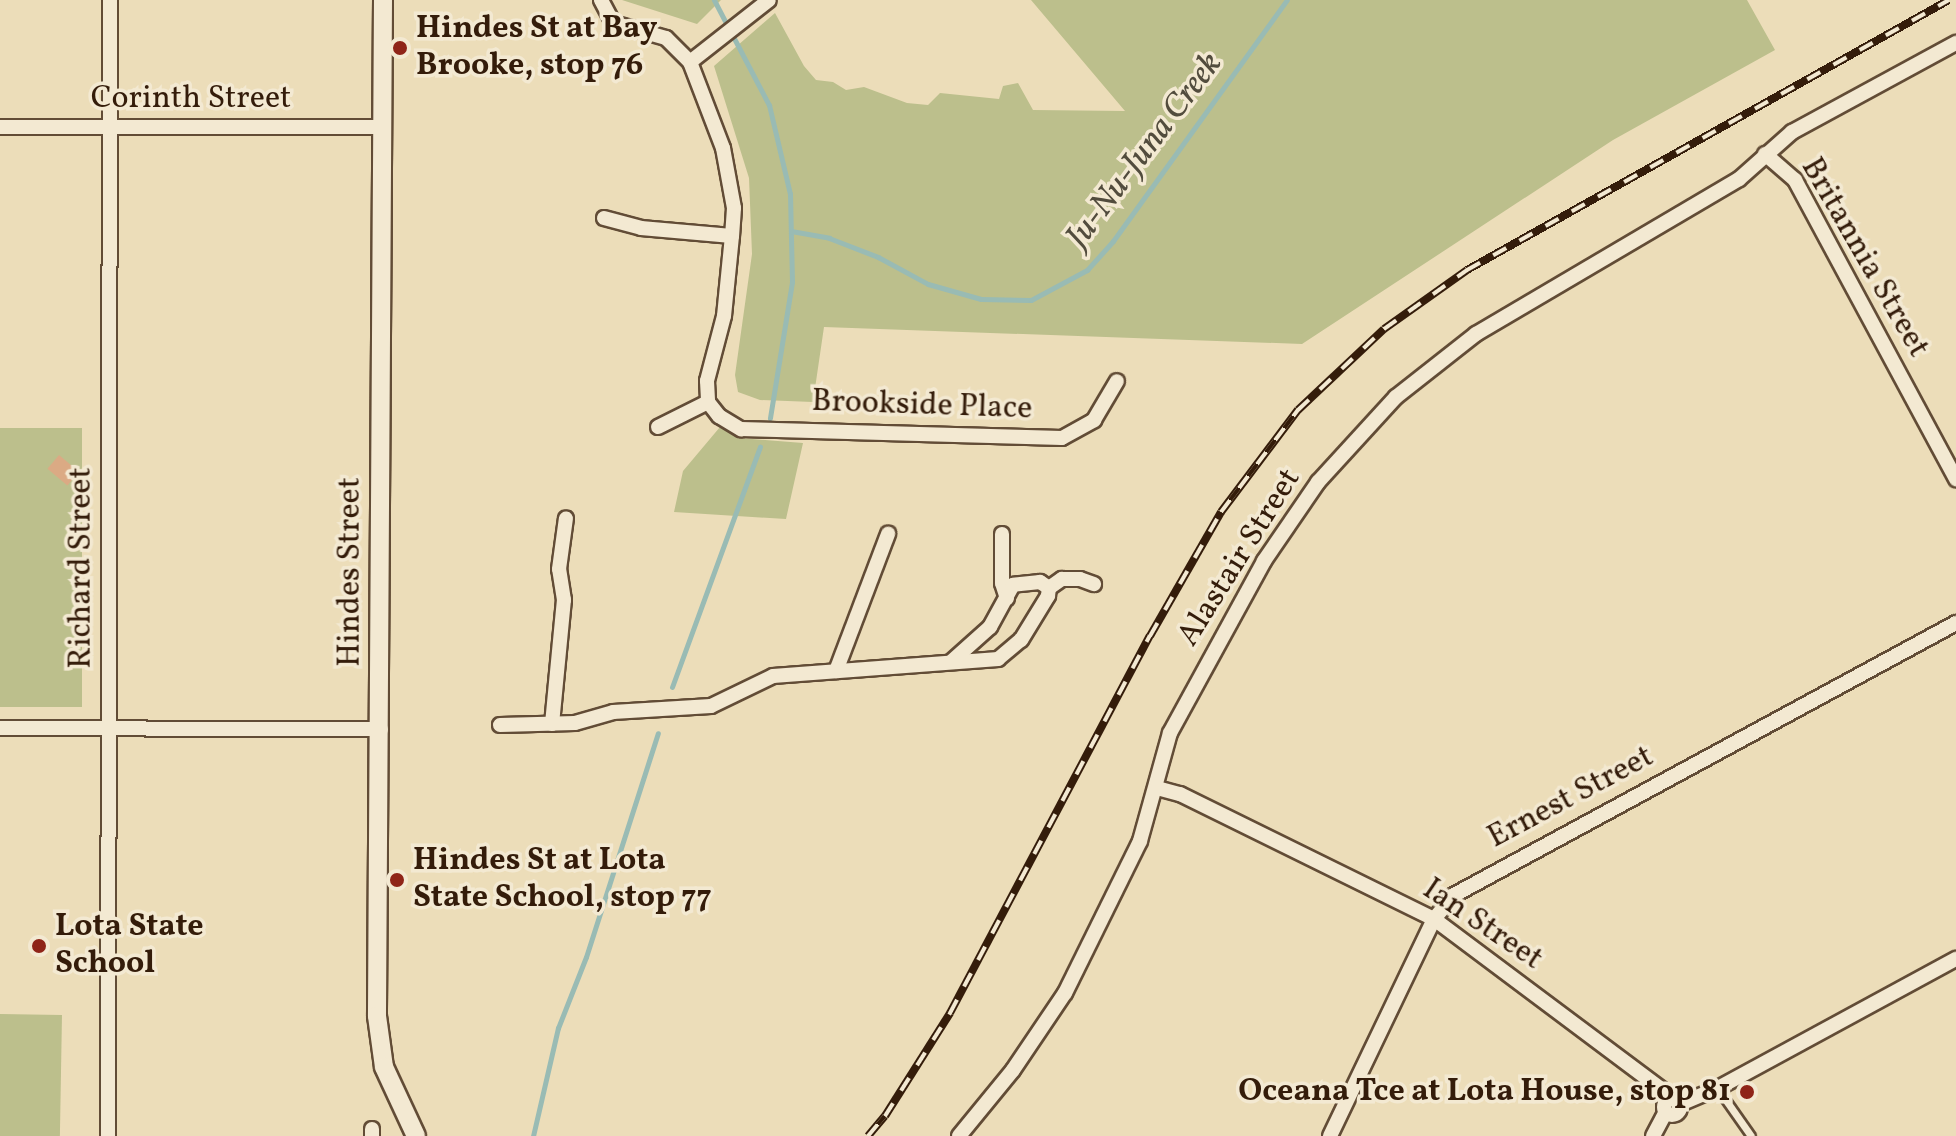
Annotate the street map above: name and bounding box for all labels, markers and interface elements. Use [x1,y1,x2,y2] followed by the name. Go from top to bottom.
[416,11,658,86] place label: Hindes St at Bay Brooke, stop 76
[391,39,409,57] marker: Hindes St at Bay Brooke, stop 76
[1058,45,1232,257] water label: Ju-Nu-Juna Creek
[91,80,291,118] street label: Corinth Street
[1791,151,1937,365] street label: Britannia Street
[811,383,1033,429] street label: Brookside Place
[1170,462,1310,654] street label: Alastair Street
[63,467,101,669] street label: Richard Street
[332,477,370,667] street label: Hindes Street
[1482,738,1660,858] street label: Ernest Street
[413,843,712,918] place label: Hindes St at Lota State School, stop 77
[388,871,406,889] marker: Hindes St at Lota State School, stop 77
[1415,871,1549,979] street label: Ian Street
[55,909,204,984] place label: Lota State School
[30,937,48,955] marker: Lota State School
[1238,1073,1731,1111] place label: Oceana Tce at Lota House, stop 81
[1738,1083,1756,1101] marker: Oceana Tce at Lota House, stop 81

